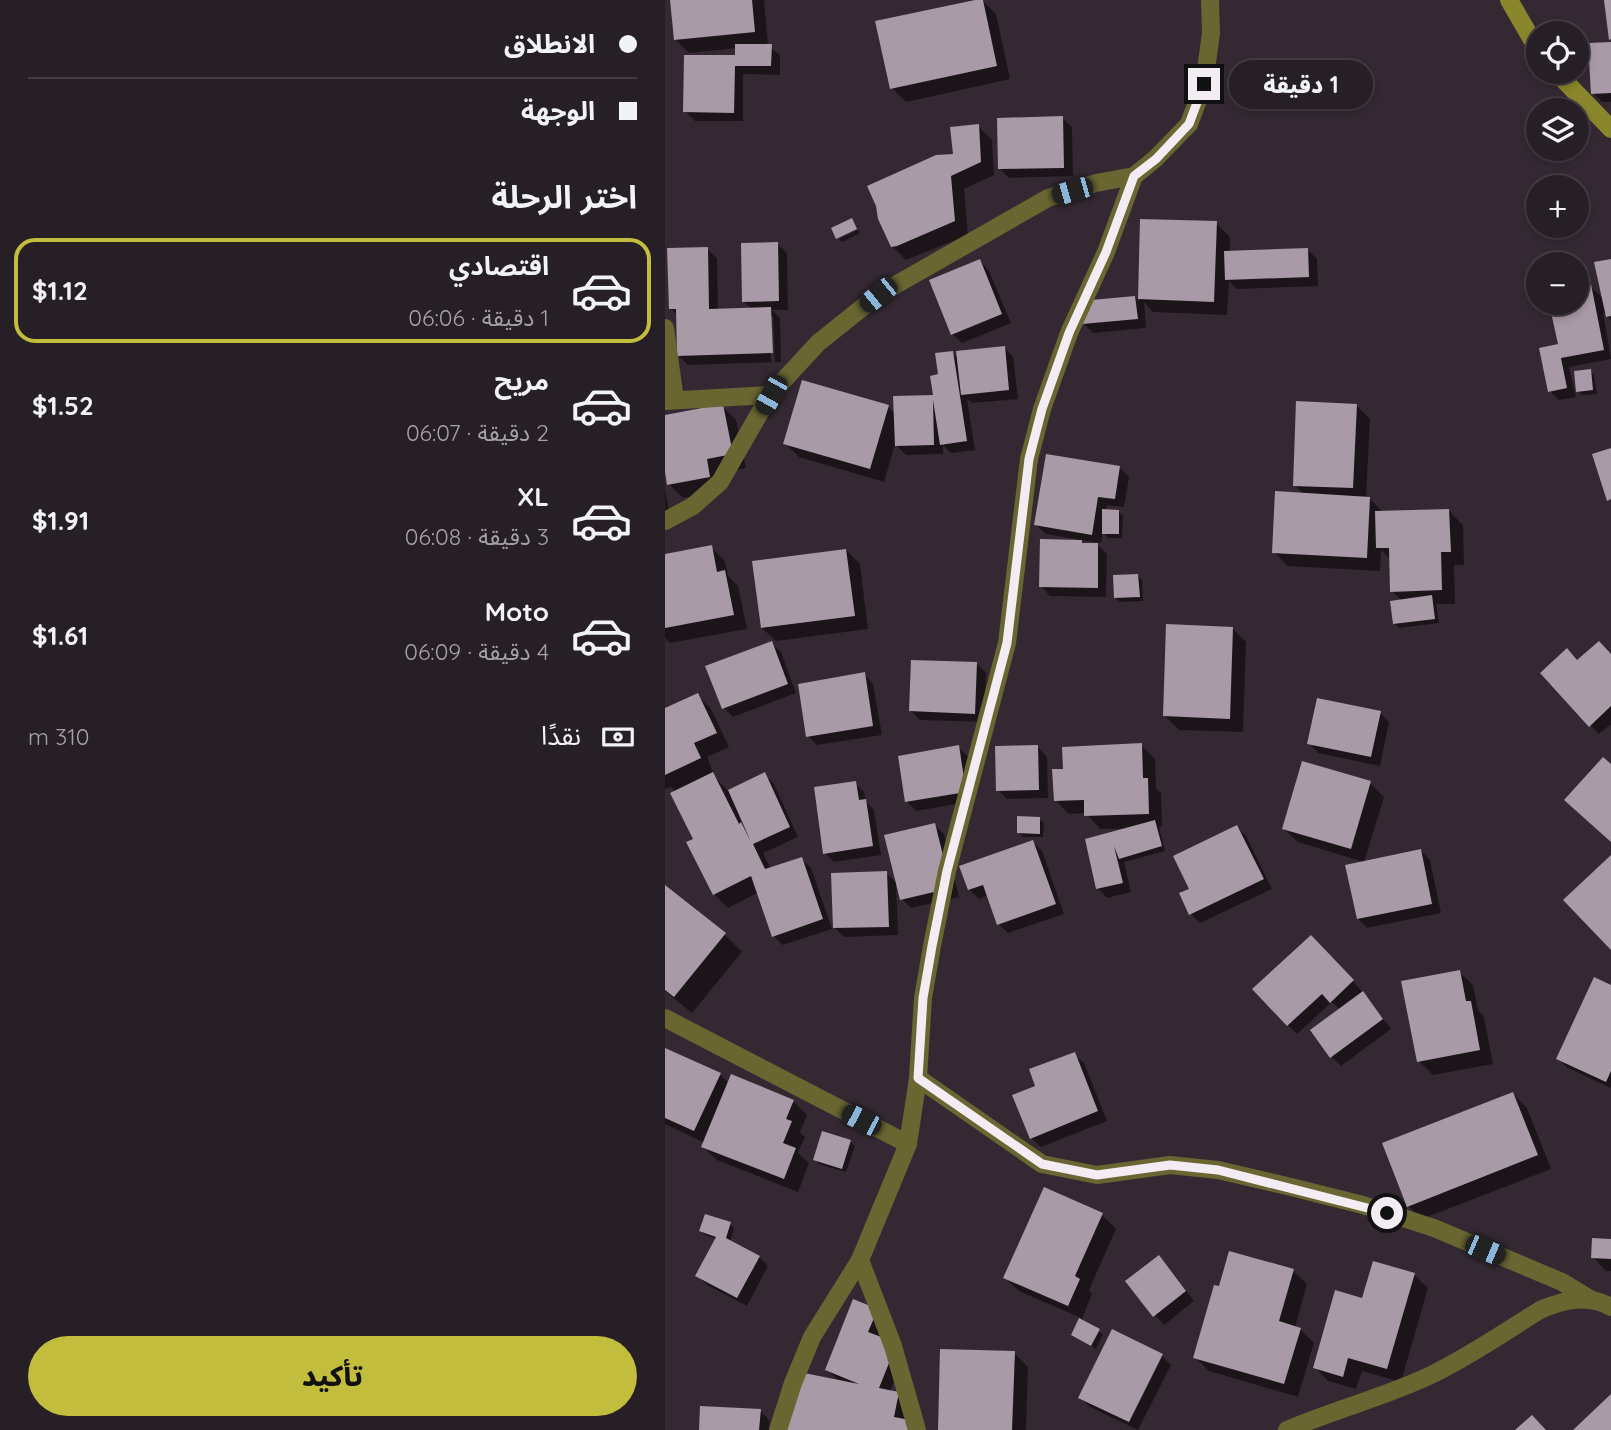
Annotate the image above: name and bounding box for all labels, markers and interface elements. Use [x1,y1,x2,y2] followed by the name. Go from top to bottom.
[1526,21,1589,315] map controls
[1526,21,1589,84] button: locate
[504,27,595,60] text: الانطلاق
[1229,60,1372,108] callout: 1 دقيقة
[1188,68,1220,100] route end
[1263,70,1339,99] text: 1 دقيقة
[521,94,595,127] text: الوجهة
[1526,98,1589,161] button: layers
[1049,175,1096,207] car
[1526,175,1589,238] button: +
[491,176,637,216] text: اختر الرحلة
[449,249,549,282] text: اقتصادي
[1526,252,1589,315] button: −
[570,259,633,322] icon: car
[32,274,88,307] text: $1.12
[856,274,901,316] car
[408,303,549,332] text: 1 دقيقة · 06:06
[494,364,549,397] text: مريح
[752,372,791,418] car
[570,374,633,437] icon: car
[32,389,94,422] text: $1.52
[406,418,549,447] text: 2 دقيقة · 06:07
[517,480,549,513] text: XL
[570,489,633,552] icon: car
[32,504,89,537] text: $1.91
[405,522,549,551] text: 3 دقيقة · 06:08
[485,595,549,628] text: Moto
[570,604,633,667] icon: car
[32,619,88,652] text: $1.61
[404,637,549,666] text: 4 دقيقة · 06:09
[599,718,637,756] icon: cash
[541,719,581,752] text: نقدًا
[28,722,90,751] text: 310 m
[838,1101,885,1139] car
[1371,1197,1403,1229] route start
[1462,1232,1509,1268] car
[28,1336,637,1416] button: تأكيد

